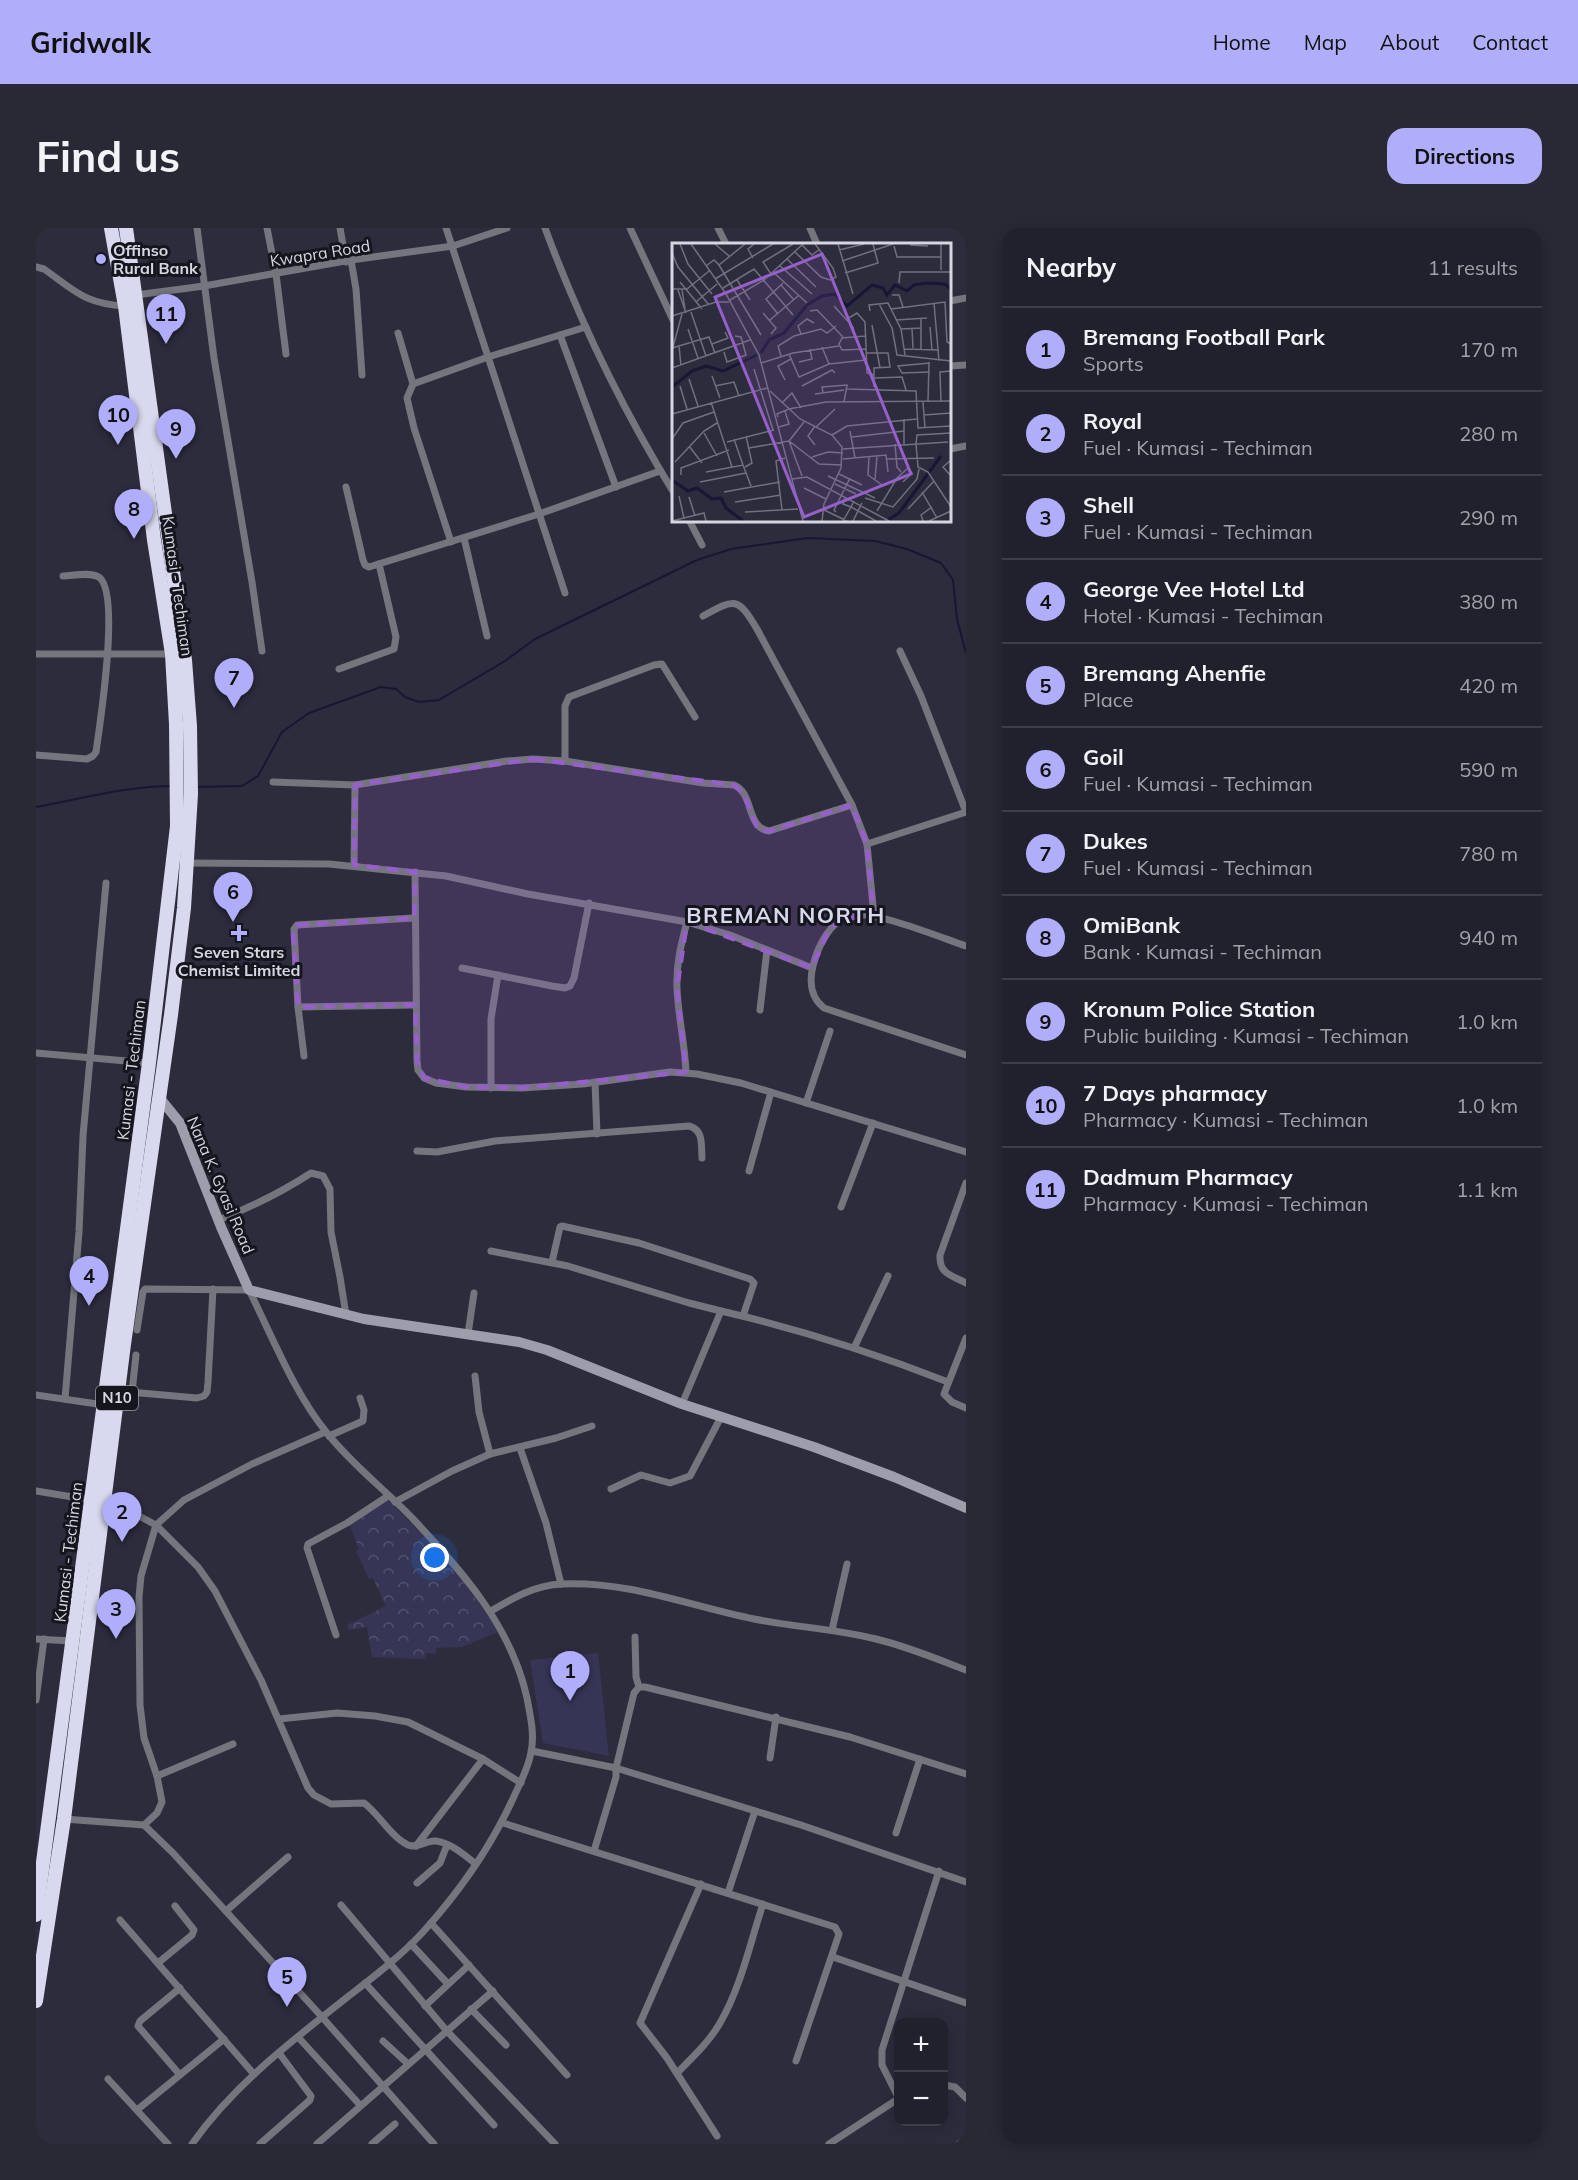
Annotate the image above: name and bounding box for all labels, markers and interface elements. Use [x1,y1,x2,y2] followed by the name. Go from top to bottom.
[30,25,151,60] text: Gridwalk
[1213,29,1271,55] text: Home
[1304,29,1347,55] text: Map
[1380,29,1439,55] text: About
[1472,29,1548,55] text: Contact
[1387,128,1542,184] button: Directions
[36,130,180,183] text: Find us
[268,235,372,271] street label: Kwapra Road
[113,240,199,278] place label: Offinso Rural Bank
[672,243,951,522] inset map
[1026,251,1116,284] text: Nearby
[94,252,108,266] marker: Offinso Rural Bank
[1428,255,1518,280] text: 11 results
[146,294,186,344] pin: 11
[1083,323,1325,351] text: Bremang Football Park
[1040,337,1052,362] text: 1
[1459,337,1518,362] text: 170 m
[1083,351,1144,376] text: Sports
[98,396,137,445] pin: 10
[1083,407,1142,435] text: Royal
[156,410,196,459] pin: 9
[1040,421,1052,446] text: 2
[1459,421,1518,446] text: 280 m
[1083,435,1313,460] text: Fuel · Kumasi - Techiman
[114,490,154,539] pin: 8
[1083,491,1134,519] text: Shell
[1040,505,1052,530] text: 3
[1459,505,1518,530] text: 290 m
[158,515,198,657] street label: Kumasi - Techiman
[1083,519,1313,544] text: Fuel · Kumasi - Techiman
[1083,575,1305,603] text: George Vee Hotel Ltd
[1040,589,1052,614] text: 4
[1459,589,1518,614] text: 380 m
[1083,603,1324,628] text: Hotel · Kumasi - Techiman
[214,658,254,708] pin: 7
[1083,659,1266,687] text: Bremang Ahenfie
[1040,673,1052,698] text: 5
[1459,673,1518,698] text: 420 m
[1083,687,1133,712] text: Place
[1083,743,1124,771] text: Goil
[1040,757,1052,782] text: 6
[1459,757,1518,782] text: 590 m
[1083,771,1313,796] text: Fuel · Kumasi - Techiman
[1083,827,1148,855] text: Dukes
[1040,841,1052,866] text: 7
[1459,841,1518,866] text: 780 m
[1083,855,1313,880] text: Fuel · Kumasi - Techiman
[214,872,252,922] pin: 6
[686,901,886,929] district label: BREMAN NORTH
[1083,911,1180,939] text: OmiBank
[1040,925,1052,950] text: 8
[1459,925,1518,950] text: 940 m
[232,926,246,940] marker: Seven Stars Chemist Limited
[1083,939,1322,964] text: Bank · Kumasi - Techiman
[178,942,300,980] place label: Seven Stars Chemist Limited
[1083,995,1315,1023] text: Kronum Police Station
[112,999,150,1141] street label: Kumasi - Techiman
[1040,1009,1052,1034] text: 9
[1456,1009,1518,1034] text: 1.0 km
[1083,1023,1409,1048] text: Public building · Kumasi - Techiman
[1083,1079,1267,1107] text: 7 Days pharmacy
[1034,1093,1058,1118] text: 10
[1456,1093,1518,1118] text: 1.0 km
[1083,1107,1369,1132] text: Pharmacy · Kumasi - Techiman
[183,1113,259,1257] street label: Nana K. Gyasi Road
[1083,1163,1293,1191] text: Dadmum Pharmacy
[1034,1177,1058,1202] text: 11
[1456,1177,1518,1202] text: 1.1 km
[1083,1191,1369,1216] text: Pharmacy · Kumasi - Techiman
[70,1256,108,1306] pin: 4
[96,1386,138,1410] road number: N10
[49,1481,87,1623] street label: Kumasi - Techiman
[102,1492,142,1542] pin: 2
[420,1543,449,1572] your location
[96,1590,136,1639] pin: 3
[550,1652,590,1701] pin: 1
[268,1958,306,2007] pin: 5
[894,2018,948,2126] map controls
[894,2018,948,2072] button: +
[894,2072,948,2126] button: −

